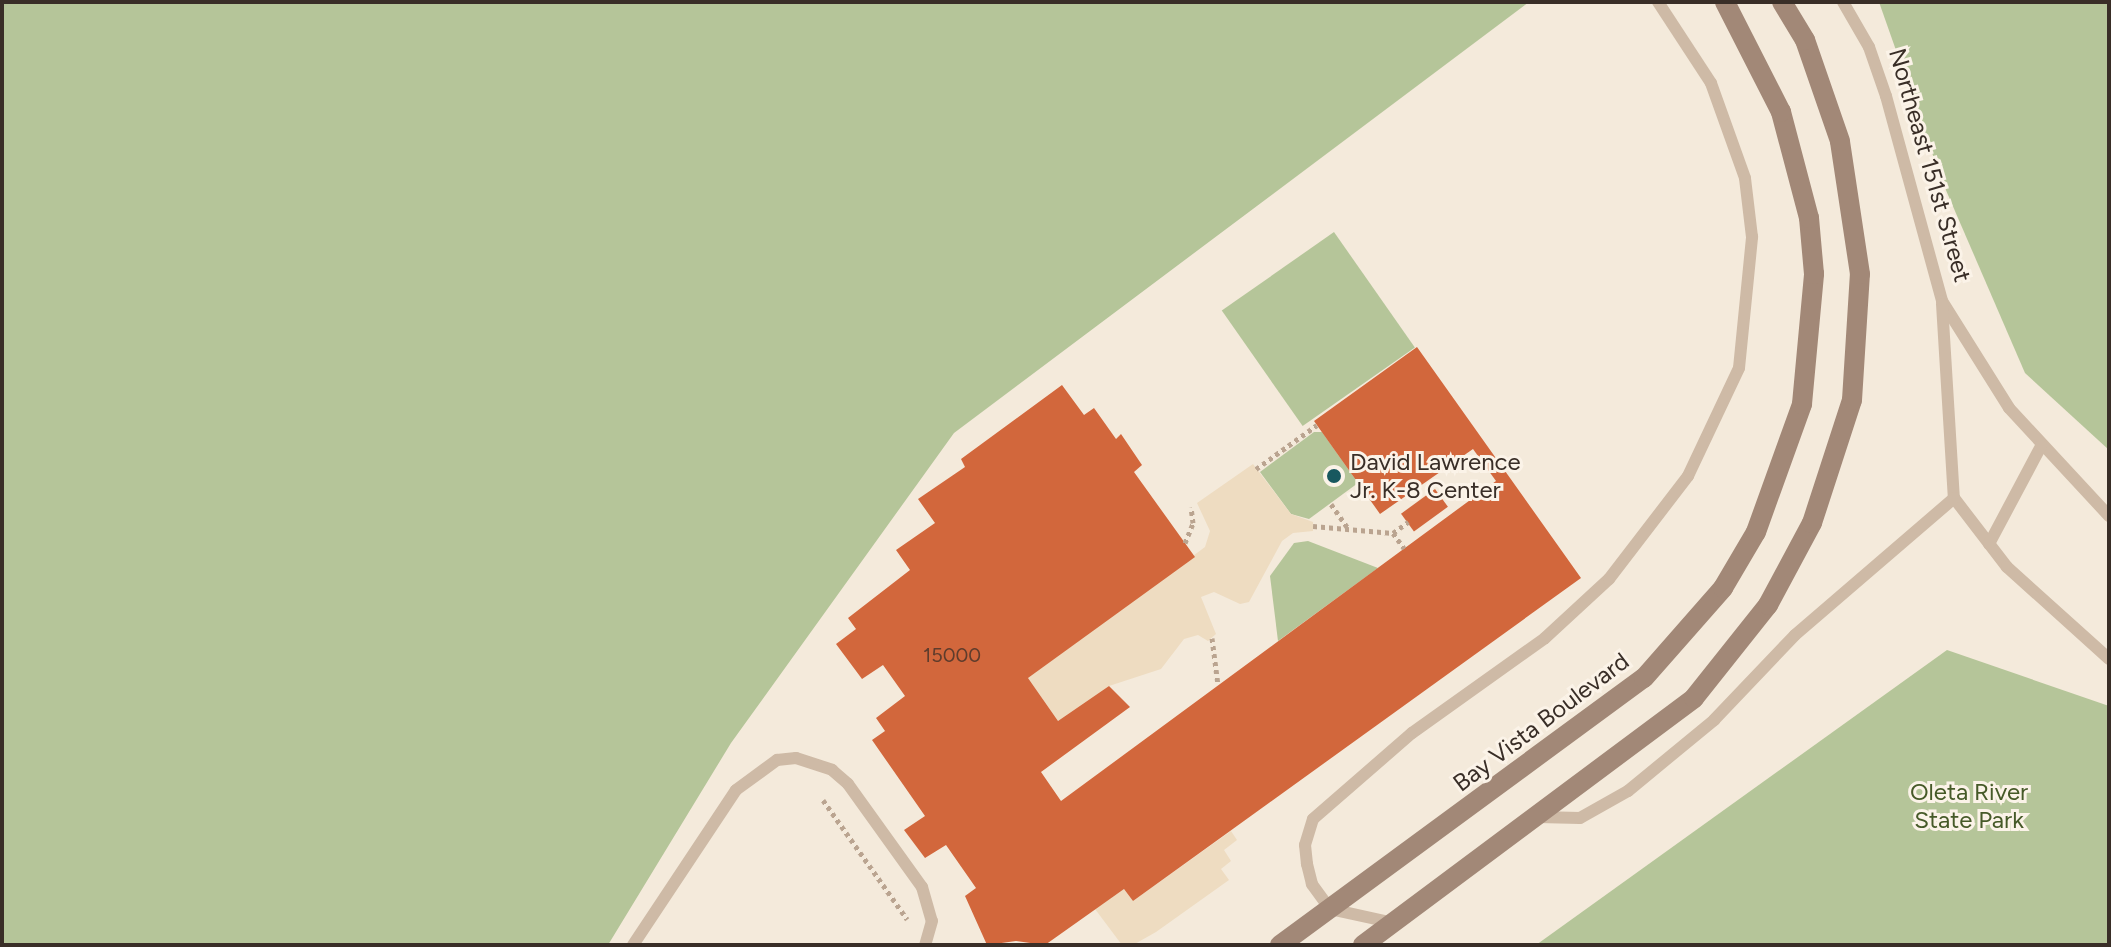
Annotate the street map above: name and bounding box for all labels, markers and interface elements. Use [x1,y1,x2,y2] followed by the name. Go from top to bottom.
[1883,45,1977,285] street label: Northeast 151st Street
[1350,448,1521,504] place label: David Lawrence Jr. K-8 Center
[1325,467,1343,485] marker: David Lawrence Jr. K-8 Center
[923,643,981,667] house number: 15000
[1447,647,1635,797] street label: Bay Vista Boulevard
[1910,778,2028,834] park label: Oleta River State Park

